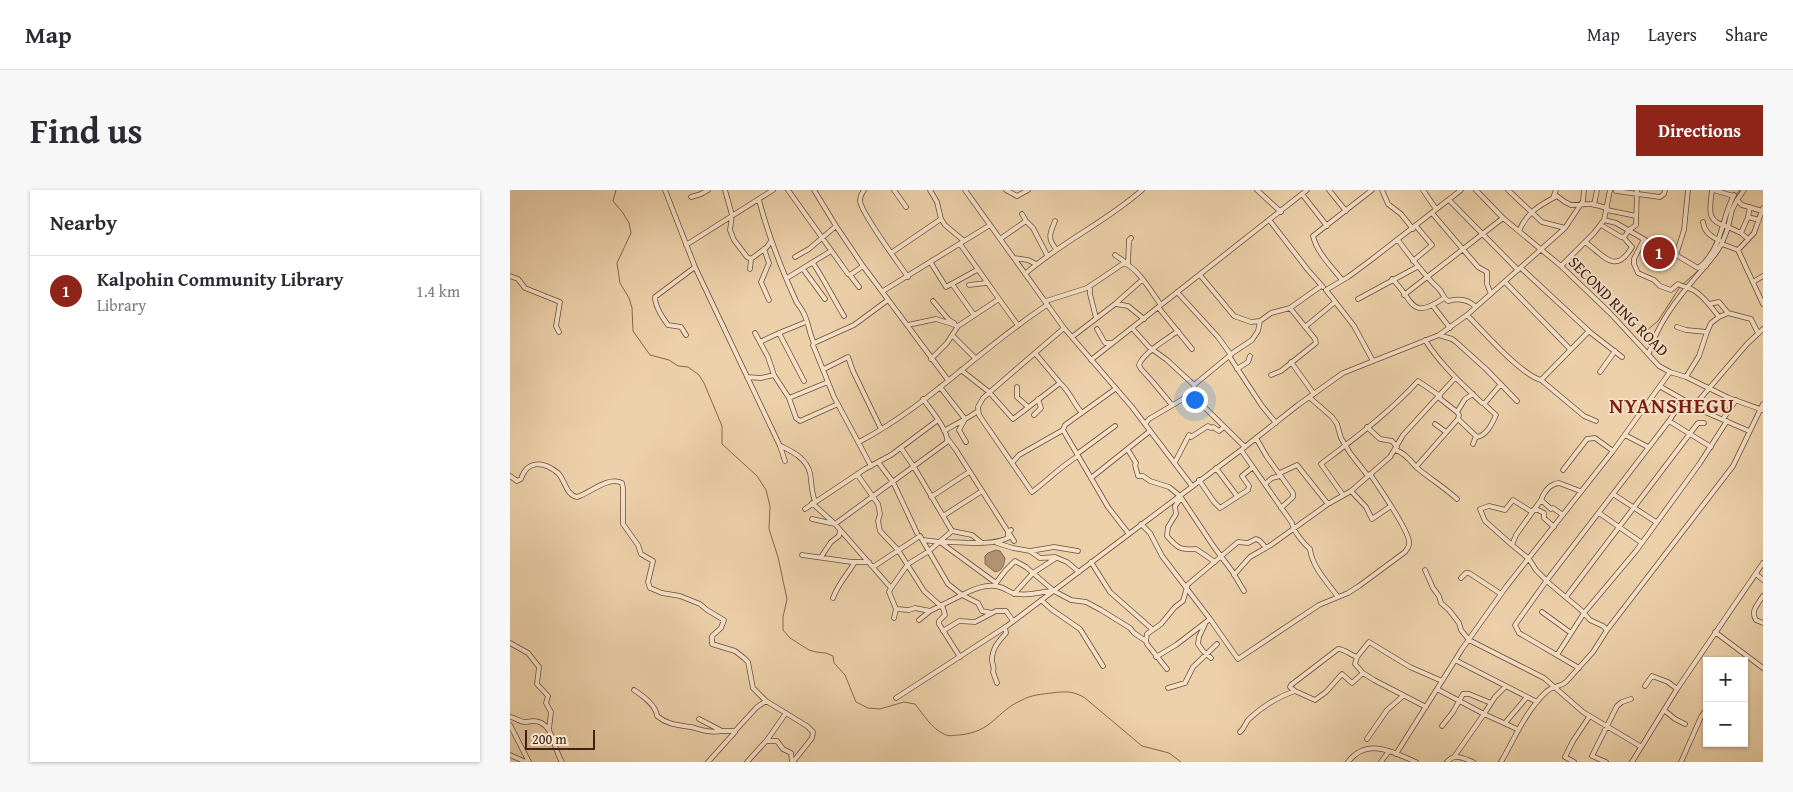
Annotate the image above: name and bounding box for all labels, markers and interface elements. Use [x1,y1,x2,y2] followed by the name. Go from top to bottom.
[25,17,72,52] text: Map
[1587,21,1620,48] text: Map
[1648,21,1697,48] text: Layers
[1725,21,1768,48] text: Share
[30,105,143,156] text: Find us
[1636,105,1763,156] button: Directions
[50,207,117,238] text: Nearby
[1643,234,1675,272] pin: 1
[1563,250,1675,362] street label: SECOND RING ROAD
[97,265,344,293] text: Kalpohin Community Library
[62,279,70,303] text: 1
[416,279,460,303] text: 1.4 km
[97,293,146,317] text: Library
[1182,387,1208,413] your location
[1609,390,1735,421] district label: NYANSHEGU
[1703,657,1748,747] map controls
[1703,657,1748,702] button: +
[1703,702,1748,747] button: −
[525,727,595,750] scale bar
[532,729,567,749] text: 200 m

